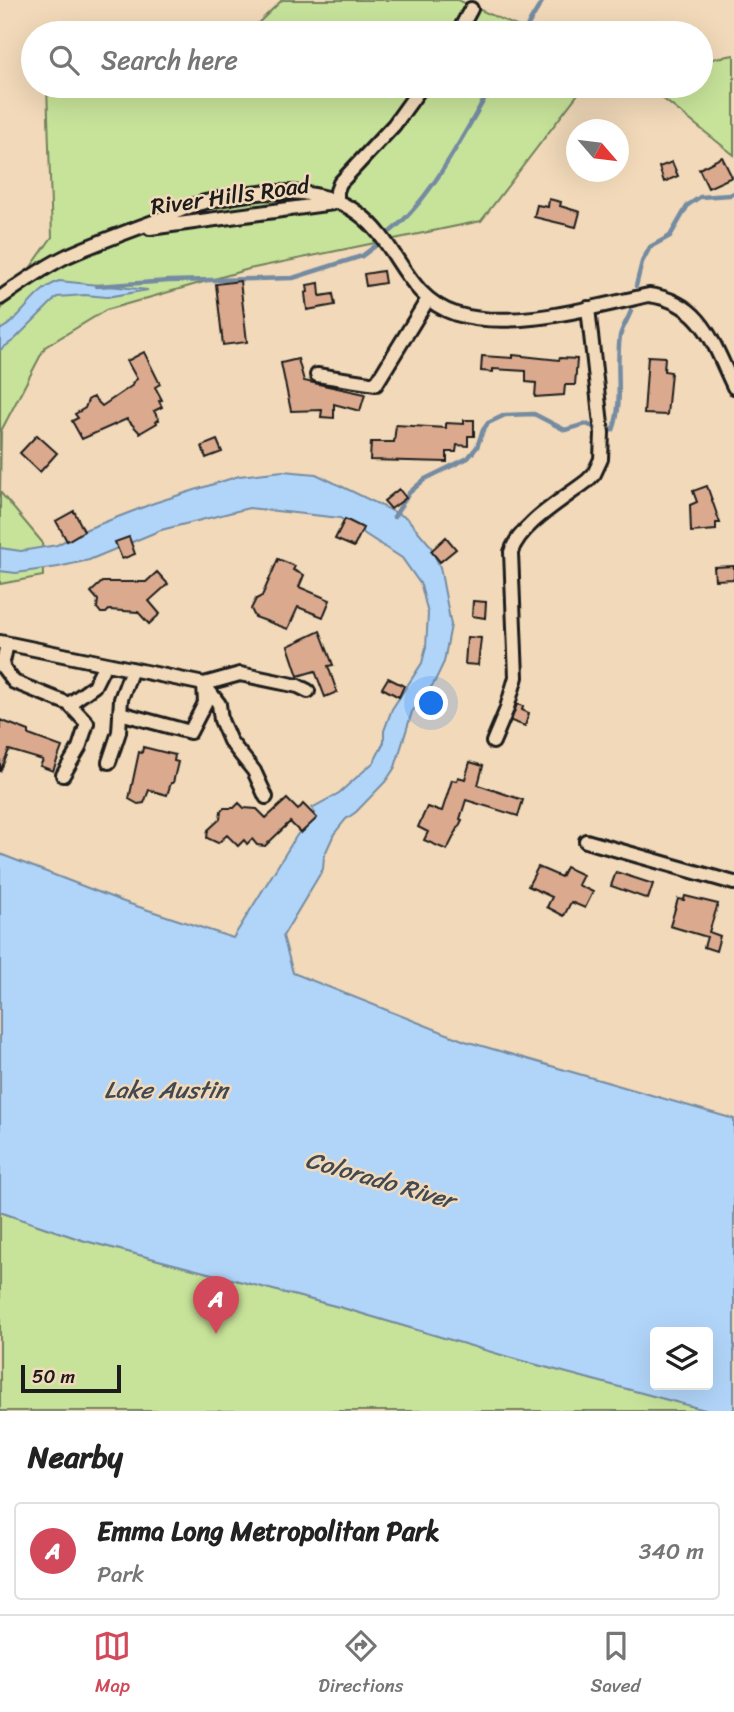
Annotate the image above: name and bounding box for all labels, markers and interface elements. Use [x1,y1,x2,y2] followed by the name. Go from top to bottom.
[21,21,713,98] search box
[101,37,238,83] text: Search here
[45,41,83,79] icon: search
[566,119,629,182] north arrow
[148,164,314,227] street label: River Hills Road
[414,686,448,720] your location
[104,1069,231,1111] water label: Lake Austin
[301,1139,463,1222] water label: Colorado River
[193,1276,239,1334] pin: A
[650,1327,713,1390] map controls
[650,1327,713,1390] button: layers
[32,1360,75,1393] text: 50 m
[21,1362,121,1394] scale bar
[28,1430,123,1484] text: Nearby
[97,1508,440,1554] text: Emma Long Metropolitan Park
[45,1531,61,1572] text: A
[639,1531,704,1572] text: 340 m
[97,1554,144,1595] text: Park
[93,1627,131,1702] tab: Map
[318,1627,404,1702] tab: Directions
[590,1627,641,1702] tab: Saved

